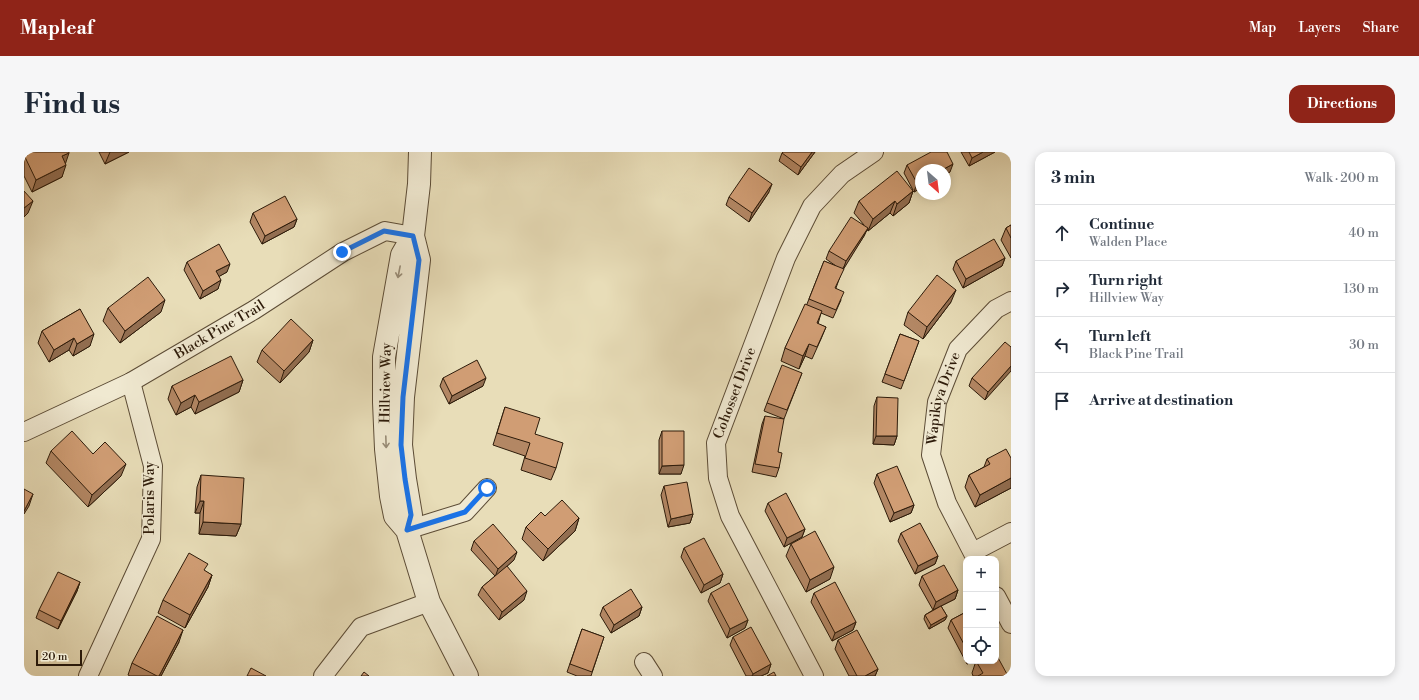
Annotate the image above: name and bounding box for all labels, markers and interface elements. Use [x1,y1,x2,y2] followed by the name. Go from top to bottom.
[20,16,93,40] text: Mapleaf
[1249,19,1276,37] text: Map
[1298,19,1341,37] text: Layers
[1363,19,1399,37] text: Share
[1289,85,1395,123] button: Directions
[24,87,120,122] text: Find us
[915,164,951,200] north arrow
[1051,167,1095,189] text: 3 min
[1305,170,1379,186] text: Walk · 200 m
[1089,215,1154,234] text: Continue
[1051,222,1073,244] icon: ahead
[1349,225,1379,241] text: 40 m
[1089,234,1167,250] text: Walden Place
[333,243,351,261] route end
[394,265,402,278] one-way arrow
[1089,271,1163,290] text: Turn right
[1051,278,1073,300] icon: right
[1344,281,1379,297] text: 130 m
[1089,290,1164,306] text: Hillview Way
[170,296,268,364] street label: Black Pine Trail
[1089,327,1151,346] text: Turn left
[1051,334,1073,356] icon: left
[1349,337,1379,353] text: 30 m
[376,342,396,424] street label: Hillview Way
[709,345,760,441] street label: Cohosset Drive
[1089,346,1184,362] text: Black Pine Trail
[923,349,965,447] street label: Wapikiya Drive
[1051,390,1073,412] icon: arrive
[1089,391,1233,410] text: Arrive at destination
[382,435,389,448] one-way arrow
[141,461,159,535] street label: Polaris Way
[478,479,496,497] route start
[963,556,999,664] map controls
[963,556,999,592] button: +
[963,592,999,628] button: −
[963,628,999,664] button: locate
[36,648,82,667] scale bar
[42,650,67,664] text: 20 m

